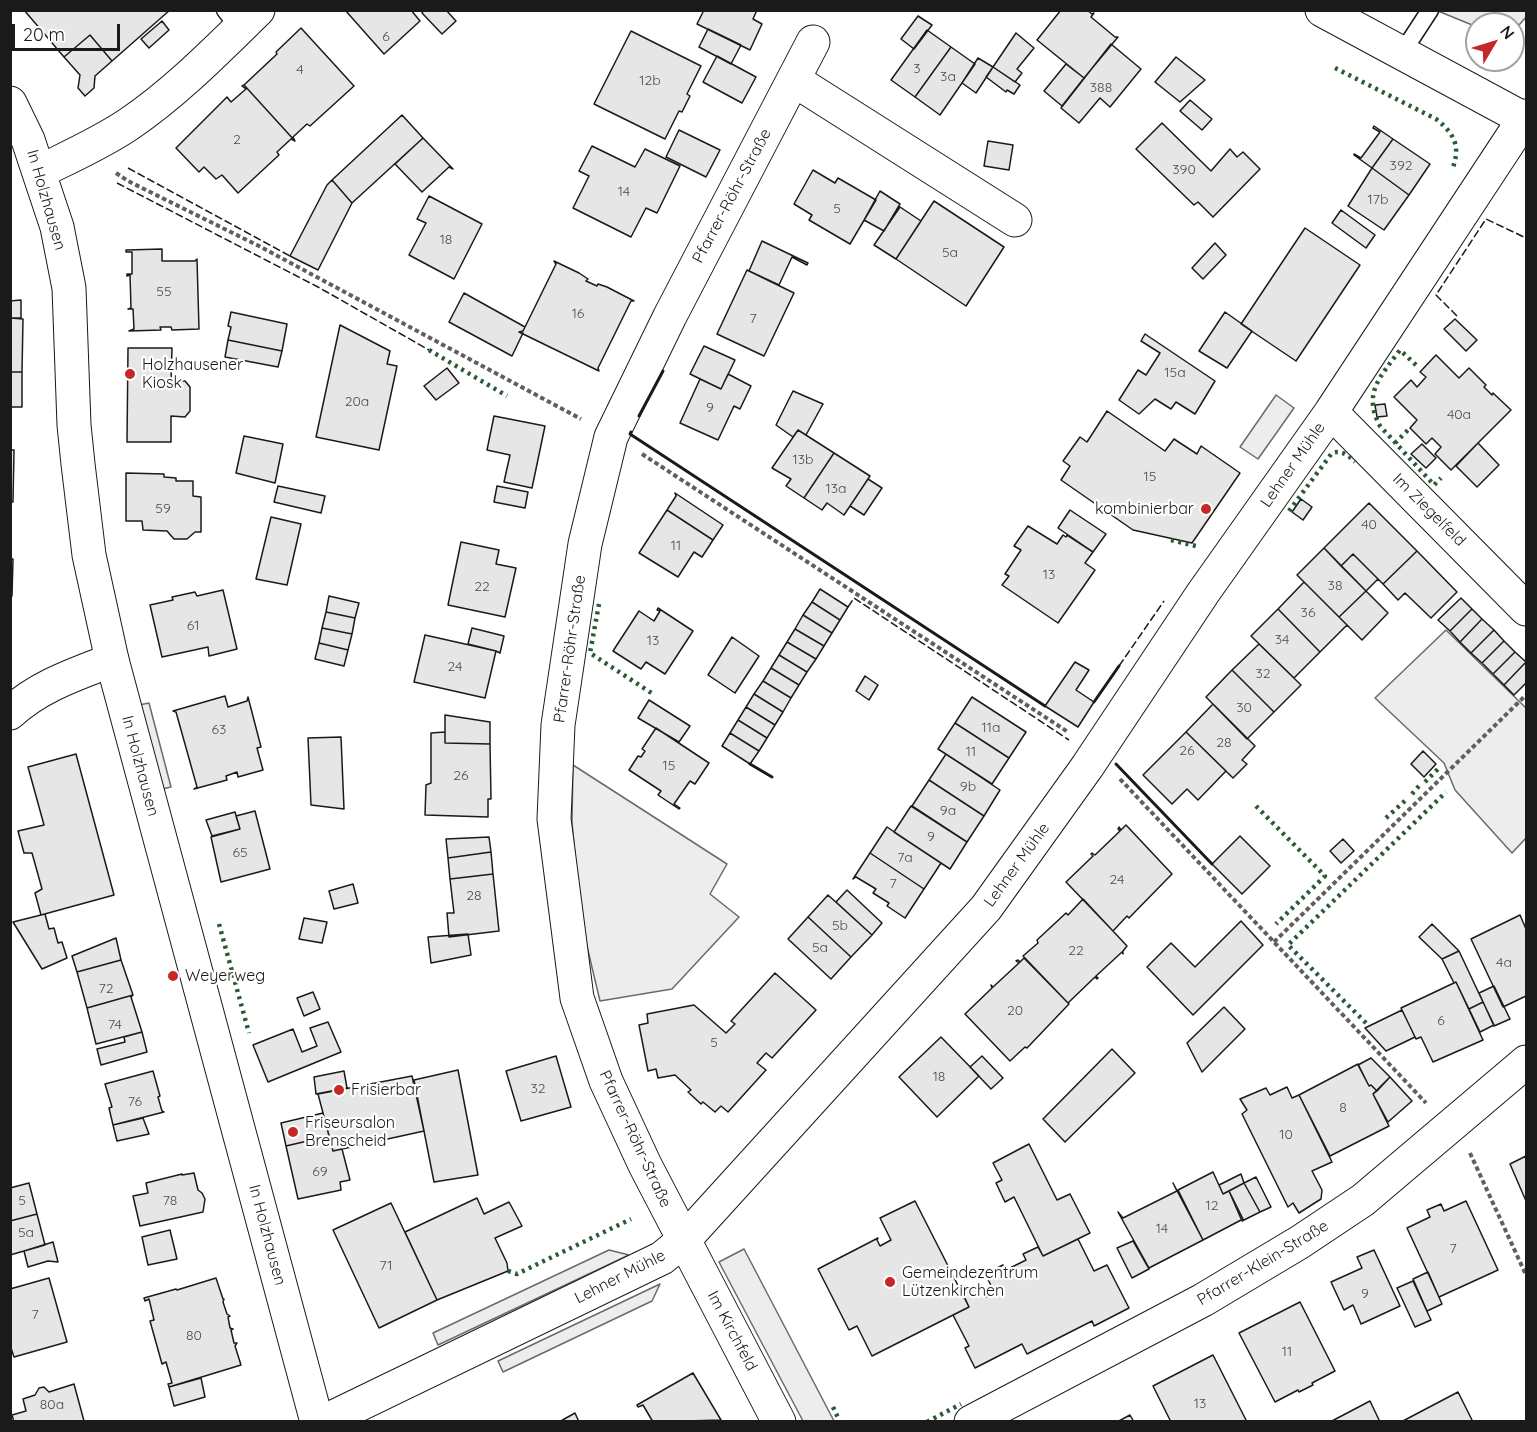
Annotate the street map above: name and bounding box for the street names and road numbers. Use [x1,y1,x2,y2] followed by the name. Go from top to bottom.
[688,126,776,266] street label: Pfarrer-Röhr-Straße
[22,148,70,252] street label: In Holzhausen
[1257,419,1329,511] street label: Lehner Mühle
[1388,469,1470,551] street label: Im Ziegelfeld
[550,574,590,724] street label: Pfarrer-Röhr-Straße
[117,713,163,819] street label: In Holzhausen
[980,819,1054,911] street label: Lehner Mühle
[595,1067,675,1211] street label: Pfarrer-Röhr-Straße
[244,1182,290,1288] street label: In Holzhausen
[1194,1216,1332,1310] street label: Pfarrer-Klein-Straße
[571,1246,669,1308] street label: Lehner Mühle
[703,1288,761,1374] street label: Im Kirchfeld

